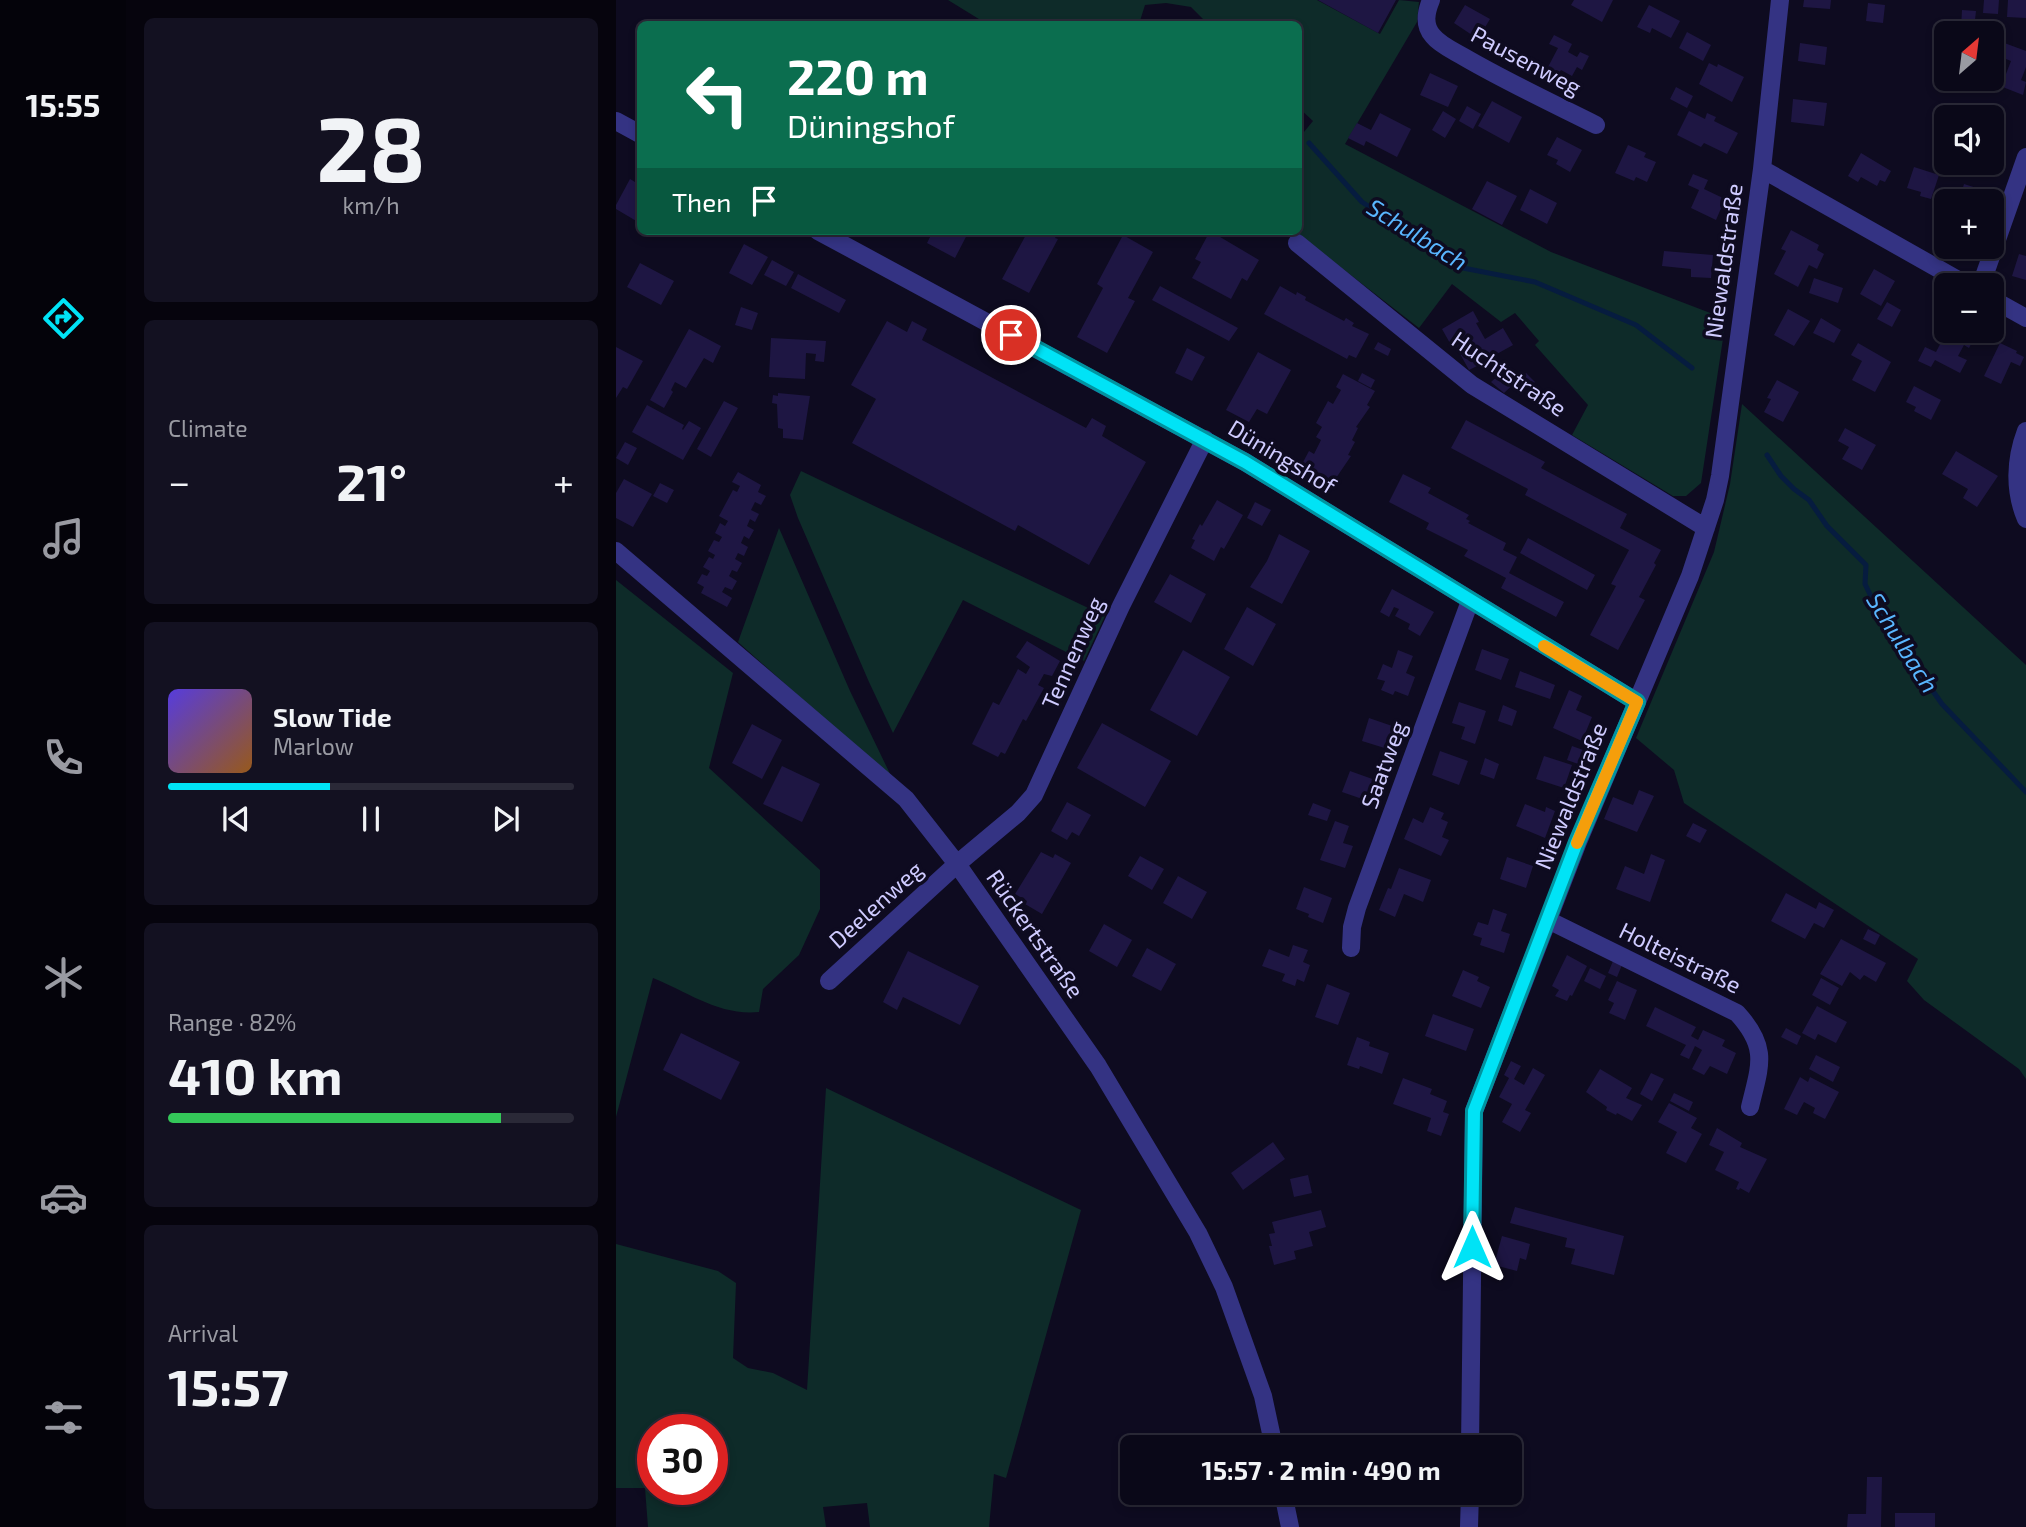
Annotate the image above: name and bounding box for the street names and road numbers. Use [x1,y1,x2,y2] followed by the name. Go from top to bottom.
[1467,19,1586,101] street label: Pausenweg
[1698,182,1748,340] street label: Niewaldstraße
[1447,325,1572,422] street label: Huchtstraße
[1224,413,1342,500] street label: Düningshof
[1035,592,1109,713] street label: Tennenweg
[1354,717,1412,812] street label: Saatweg
[1528,718,1612,873] street label: Niewaldstraße
[823,855,928,954] street label: Deelenweg
[981,864,1090,1003] street label: Rückertstraße
[1615,916,1746,999] street label: Holteistraße

